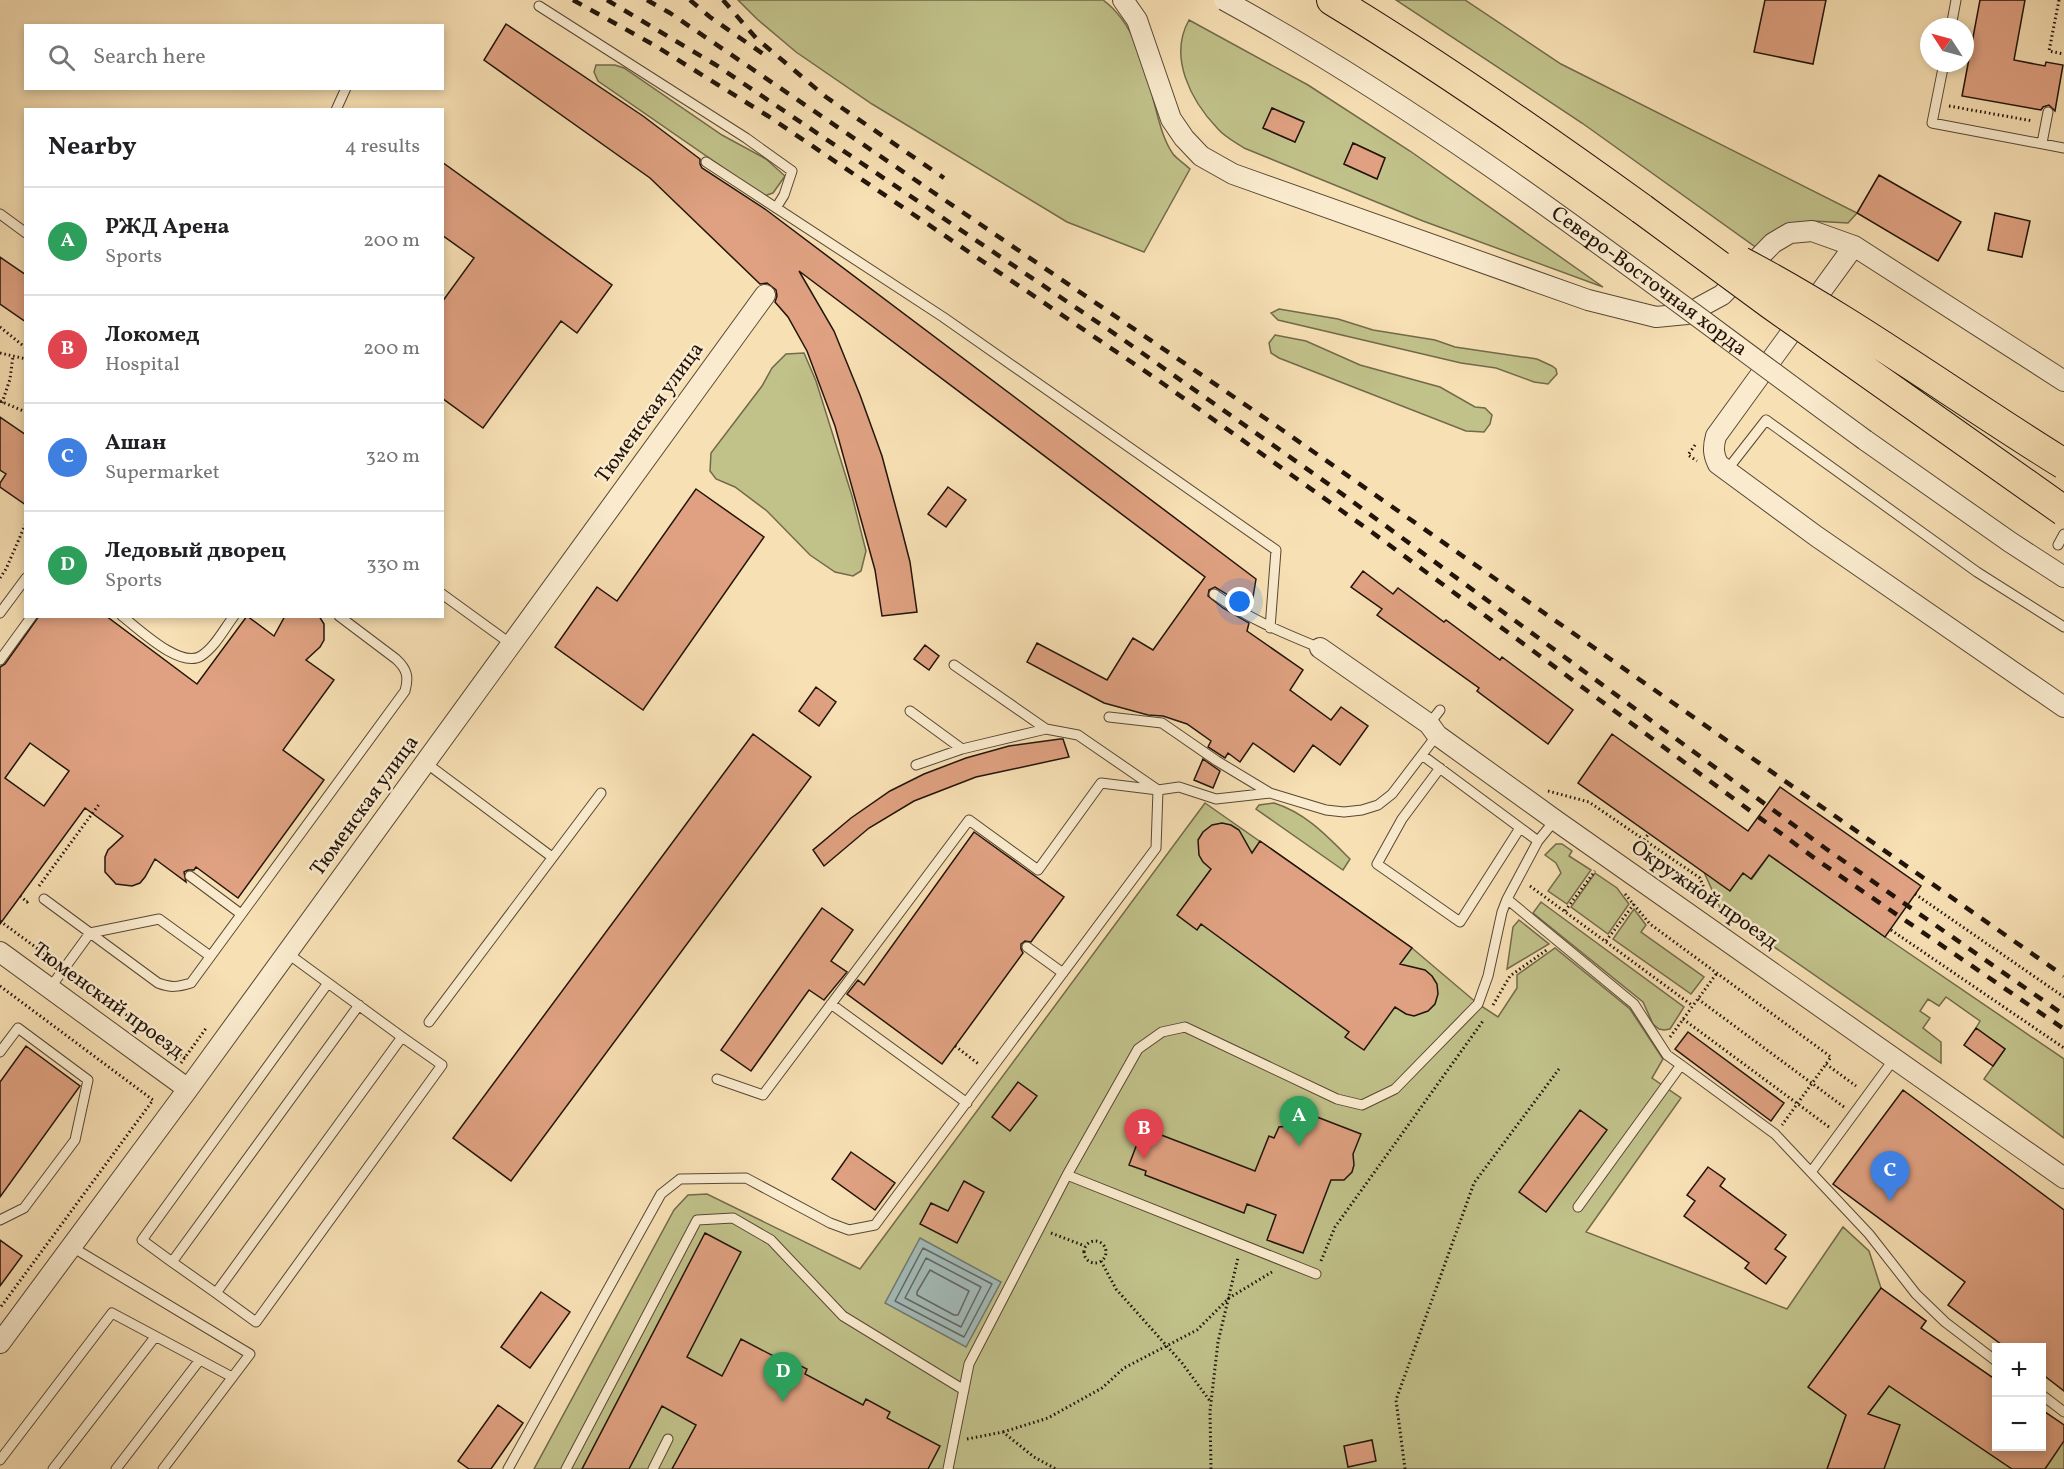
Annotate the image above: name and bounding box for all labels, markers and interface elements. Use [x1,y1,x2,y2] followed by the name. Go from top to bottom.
[1920,18,1974,72] north arrow
[24,24,444,90] search box
[45,41,78,74] icon: search
[93,42,206,73] text: Search here
[48,129,137,165] text: Nearby
[345,133,420,161] text: 4 results
[1545,199,1753,363] street label: Северо-Восточная хорда
[105,212,230,243] text: РЖД Арена
[60,227,75,255] text: A
[363,227,420,255] text: 200 m
[105,243,162,271] text: Sports
[105,320,199,351] text: Локомед
[61,335,74,363] text: B
[363,335,420,363] text: 200 m
[589,336,711,490] street label: Тюменская улица
[105,351,180,379] text: Hospital
[105,428,166,459] text: Ашан
[61,443,74,471] text: C
[365,443,420,471] text: 320 m
[105,459,220,487] text: Supermarket
[105,536,286,567] text: Ледовый дворец
[60,551,75,579] text: D
[366,551,420,579] text: 330 m
[105,567,162,595] text: Sports
[1225,587,1254,616] your location
[304,729,426,883] street label: Тюменская улица
[1625,833,1784,957] street label: Окружной проезд
[26,936,190,1066] street label: Тюменский проезд
[1280,1096,1318,1146] pin: A
[1124,1110,1164,1159] pin: B
[1870,1152,1910,1201] pin: C
[1992,1343,2046,1451] map controls
[1992,1343,2046,1397] button: +
[764,1352,802,1402] pin: D
[1992,1397,2046,1451] button: −

